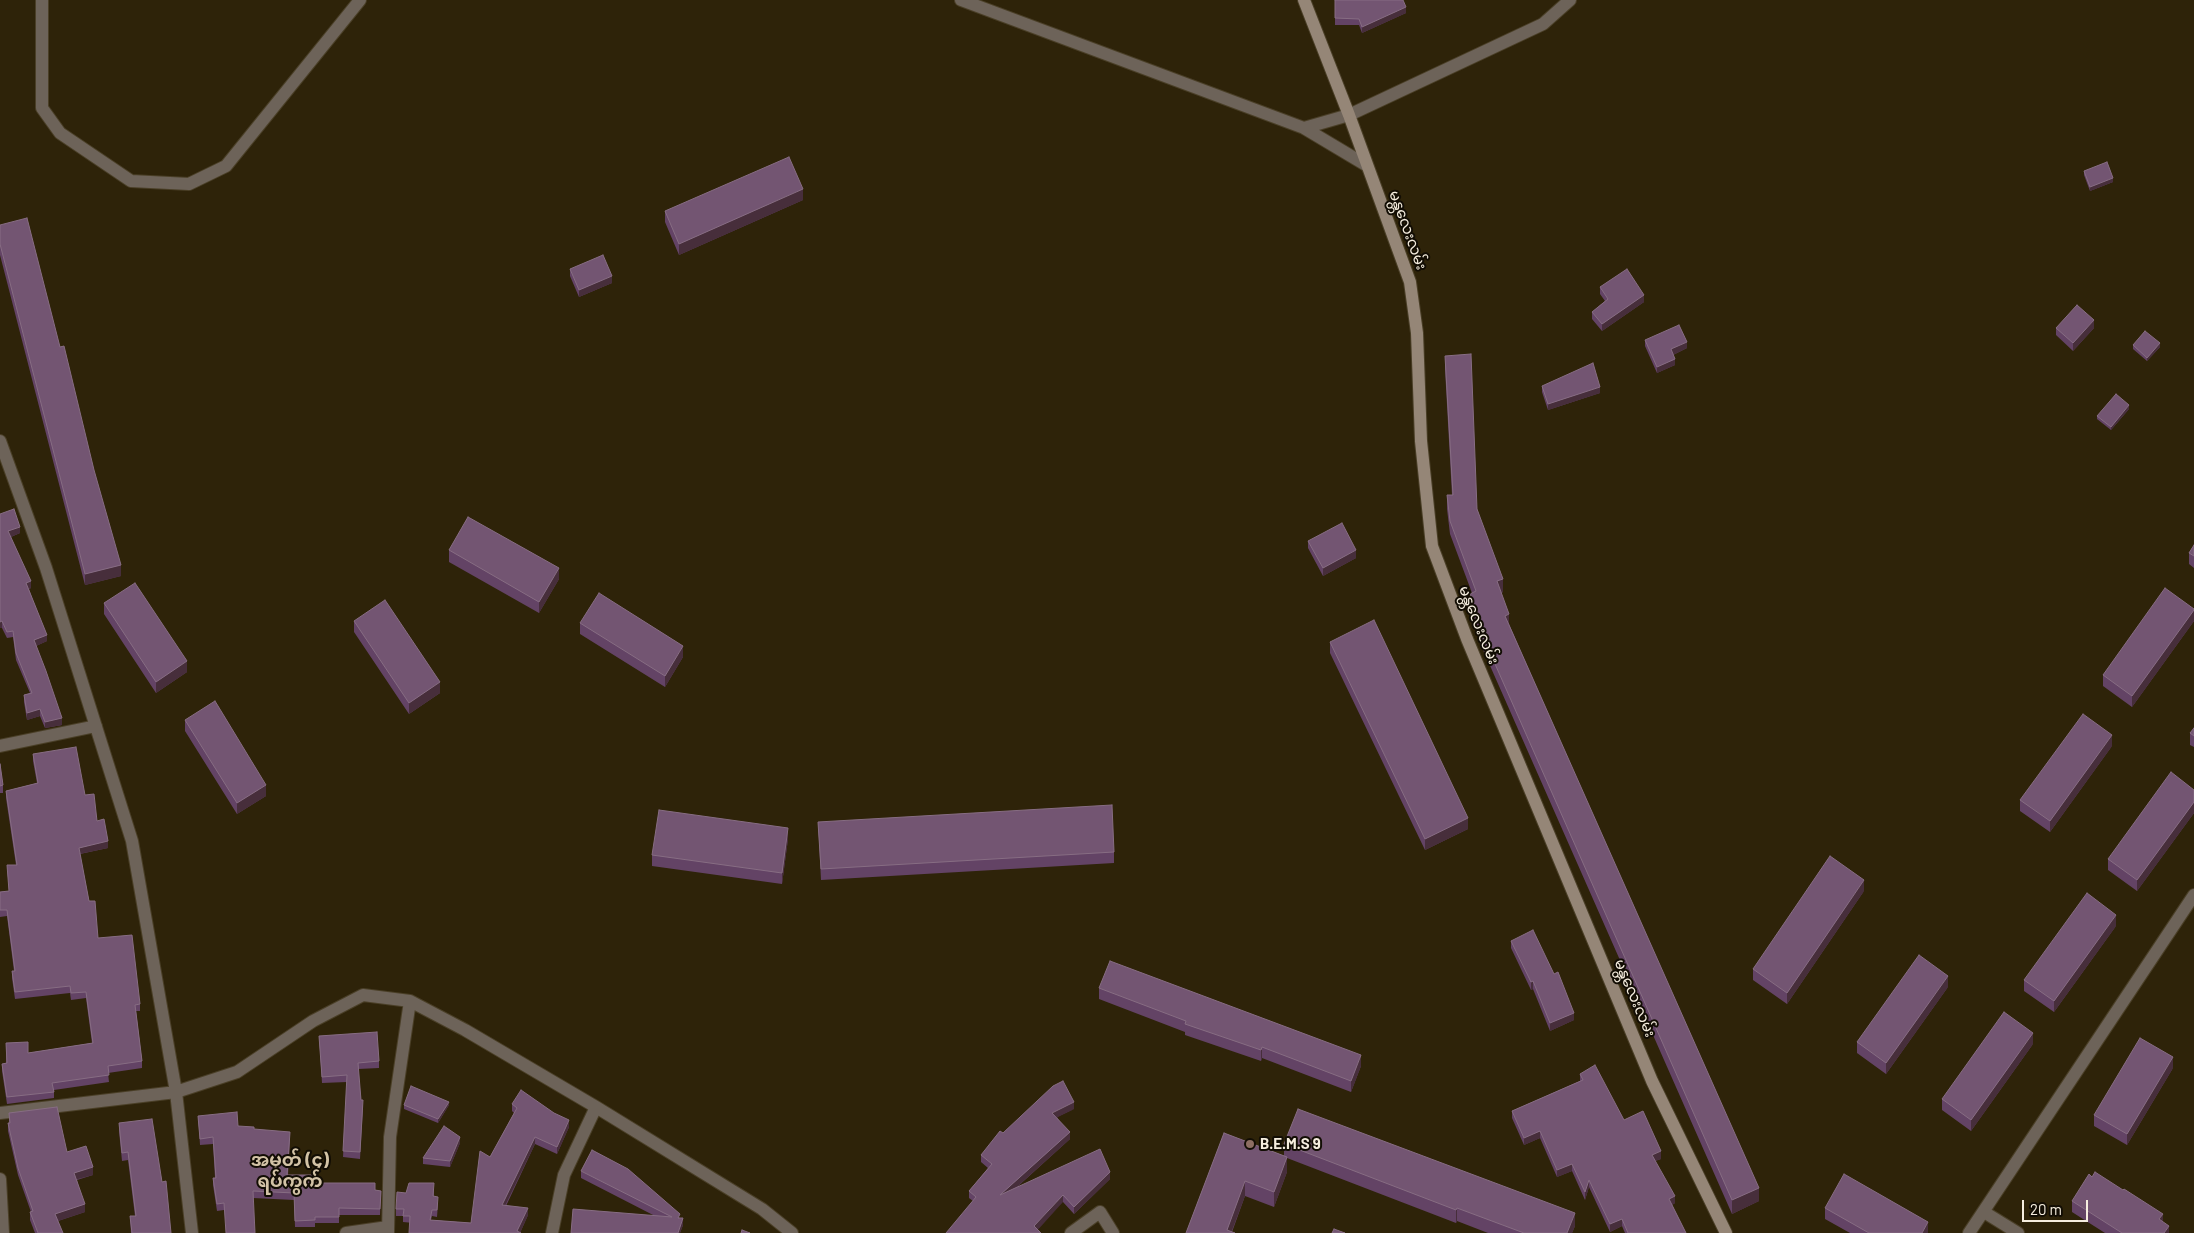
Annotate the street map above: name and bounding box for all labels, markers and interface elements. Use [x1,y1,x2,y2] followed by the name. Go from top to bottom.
[1385,188,1431,272] street label: မန္တလေးလမ်း
[1455,583,1503,667] street label: မန္တလေးလမ်း
[1610,956,1660,1040] street label: မန္တလေးလမ်း
[1260,1135,1321,1153] place label: B.E.M.S 9
[1244,1138,1256,1150] marker: B.E.M.S 9
[251,1149,329,1192] district label: အမှတ် (၄) ရပ်ကွက်
[2024,1190,2090,1222] scale bar
[2030,1200,2062,1218] text: 20 m

